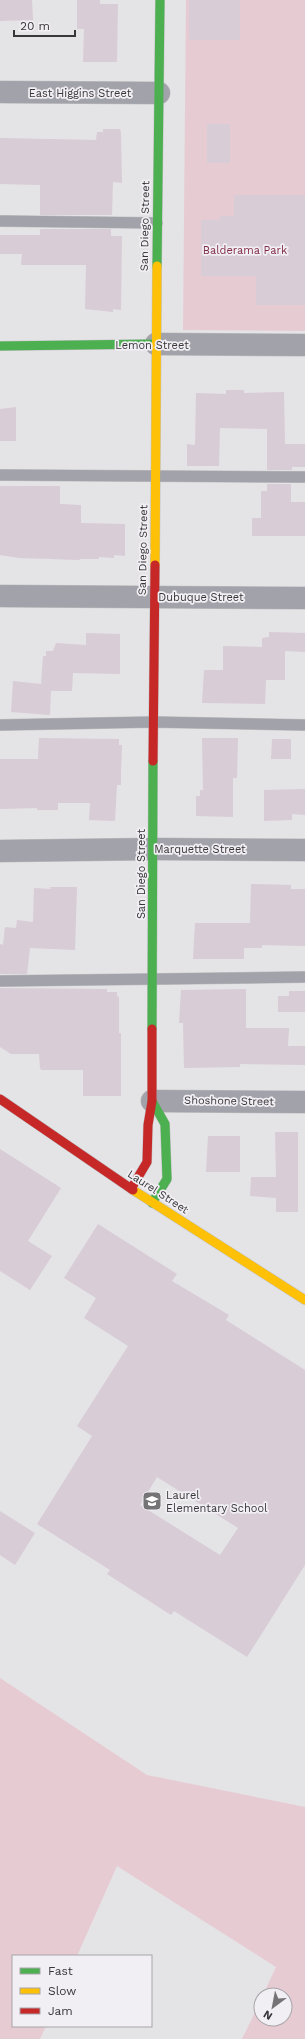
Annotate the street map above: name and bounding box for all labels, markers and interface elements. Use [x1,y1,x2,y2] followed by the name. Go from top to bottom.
[14,12,75,38] scale bar
[20,19,50,33] text: 20 m
[29,87,132,100] street label: East Higgins Street
[138,180,152,271] street label: San Diego Street
[203,244,287,257] park label: Balderama Park
[115,339,189,352] street label: Lemon Street
[136,504,150,595] street label: San Diego Street
[158,591,244,604] street label: Dubuque Street
[135,829,148,919] street label: San Diego Street
[154,843,246,856] street label: Marquette Street
[184,1094,274,1108] street label: Shoshone Street
[125,1167,191,1217] street label: Laurel Street
[166,1489,268,1515] place label: Laurel Elementary School
[141,1490,163,1512] school or university icon: Laurel Elementary School
[12,1955,152,2027] legend
[48,1964,73,1978] text: Fast
[48,1984,76,1998] text: Slow
[253,1987,293,2027] north arrow
[48,2004,73,2018] text: Jam
[261,2007,275,2023] text: N

